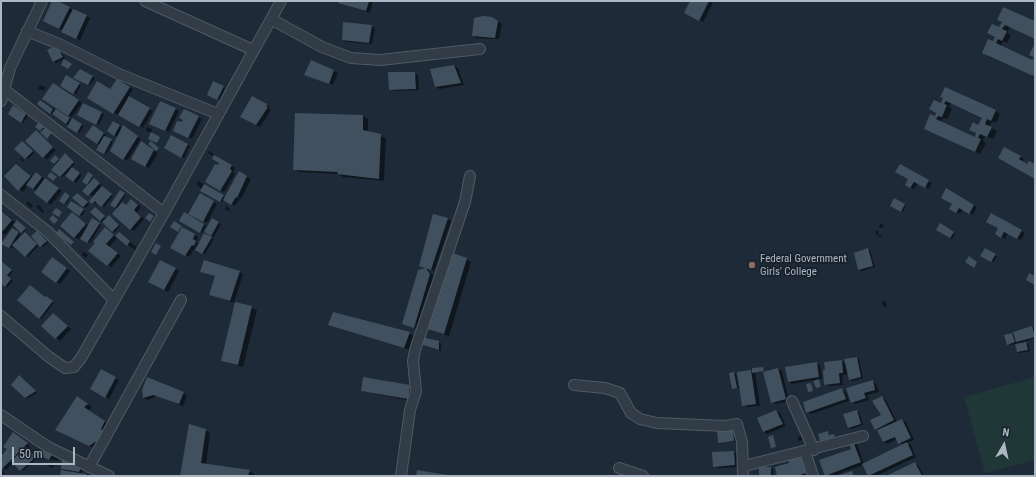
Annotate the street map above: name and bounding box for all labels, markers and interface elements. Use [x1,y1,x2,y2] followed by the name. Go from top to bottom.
[760,252,847,278] place label: Federal Government Girls' College
[747,260,757,270] marker: Federal Government Girls' College
[984,425,1024,465] north arrow
[1002,426,1010,440] text: N
[14,439,77,465] scale bar
[19,447,43,461] text: 50 m

